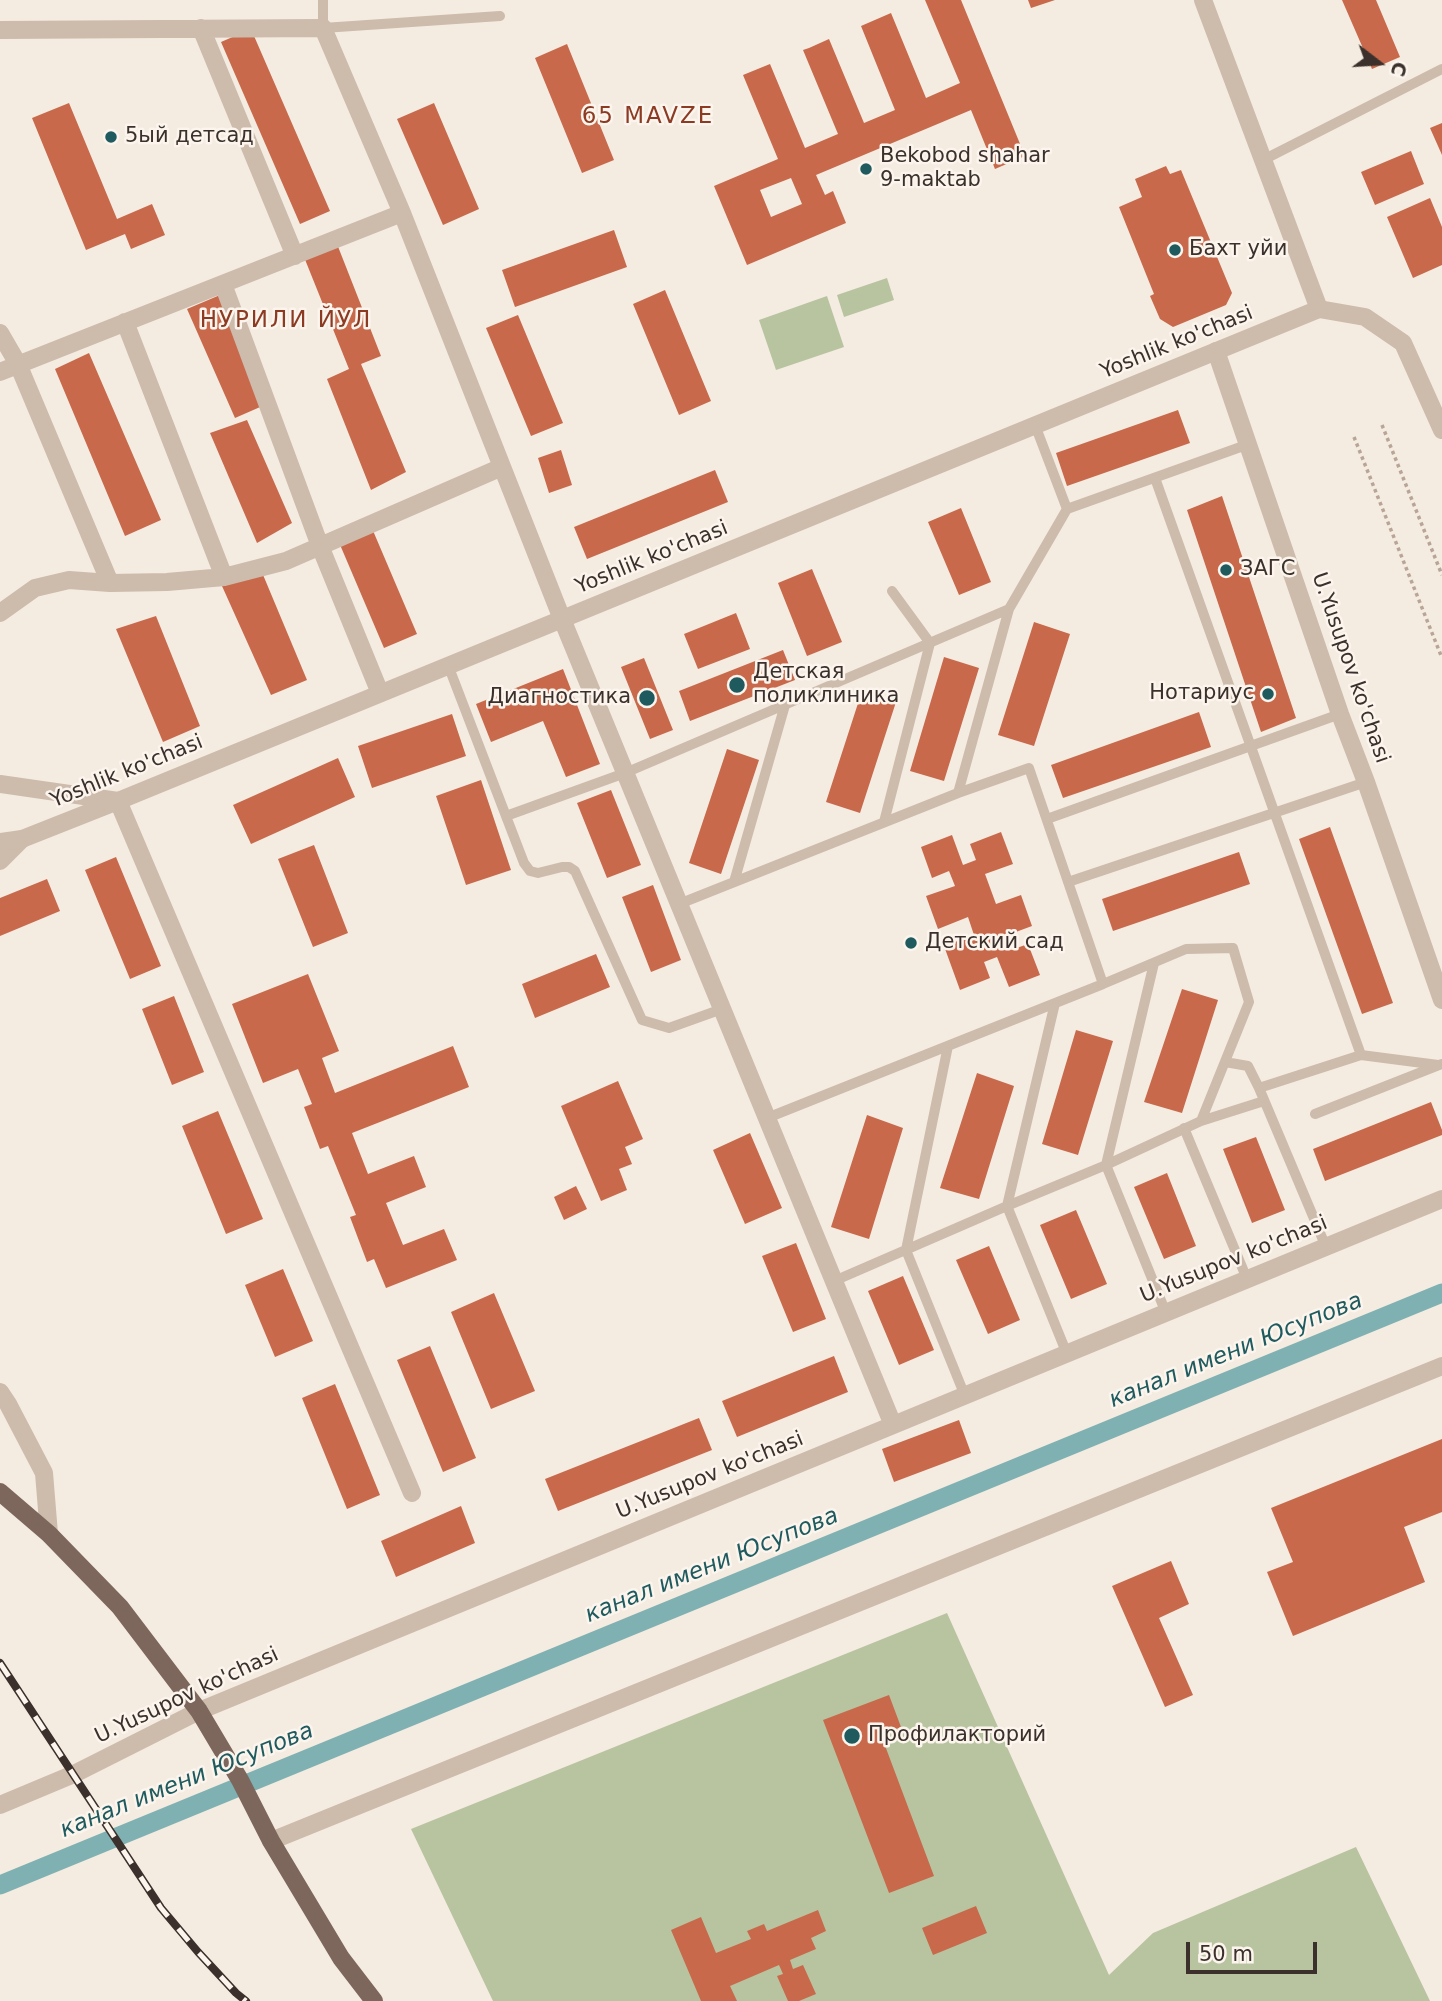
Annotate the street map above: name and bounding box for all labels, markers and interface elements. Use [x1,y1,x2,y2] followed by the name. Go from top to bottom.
[1344,28,1414,98] north arrow
[1387,59,1412,79] text: С
[583,103,713,131] district label: 65 MAVZE
[125,124,254,150] place label: 5ый детсад
[103,129,119,145] marker: 5ый детсад
[880,144,1050,194] place label: Bekobod shahar 9-maktab
[858,161,874,177] marker: Bekobod shahar 9-maktab
[1189,237,1287,263] place label: Бахт уйи
[1167,242,1183,258] marker: Бахт уйи
[1097,301,1257,385] street label: Yoshlik ko'chasi
[201,307,371,335] district label: НУРИЛИ ЙУЛ
[572,516,732,600] street label: Yoshlik ko'chasi
[1240,557,1295,583] place label: ЗАГС
[1218,562,1234,578] marker: ЗАГС
[1306,569,1394,767] street label: U.Yusupov ko'chasi
[753,660,899,710] place label: Детская поликлиника
[727,675,747,695] marker: Детская поликлиника
[1149,681,1254,707] place label: Нотариус
[487,685,631,711] place label: Диагностика
[1260,686,1276,702] marker: Нотариус
[637,688,657,708] marker: Диагностика
[47,730,207,814] street label: Yoshlik ko'chasi
[925,930,1064,956] place label: Детский сад
[903,935,919,951] marker: Детский сад
[1137,1211,1331,1309] street label: U.Yusupov ko'chasi
[1105,1287,1367,1415] water label: канал имени Юсупова
[613,1427,807,1525] street label: U.Yusupov ko'chasi
[581,1502,843,1630] water label: канал имени Юсупова
[91,1642,283,1750] street label: U.Yusupov ko'chasi
[56,1717,318,1845] water label: канал имени Юсупова
[868,1723,1046,1749] place label: Профилакторий
[842,1726,862,1746] marker: Профилакторий
[1190,1927,1321,1971] scale bar
[1199,1942,1253,1966] text: 50 m

